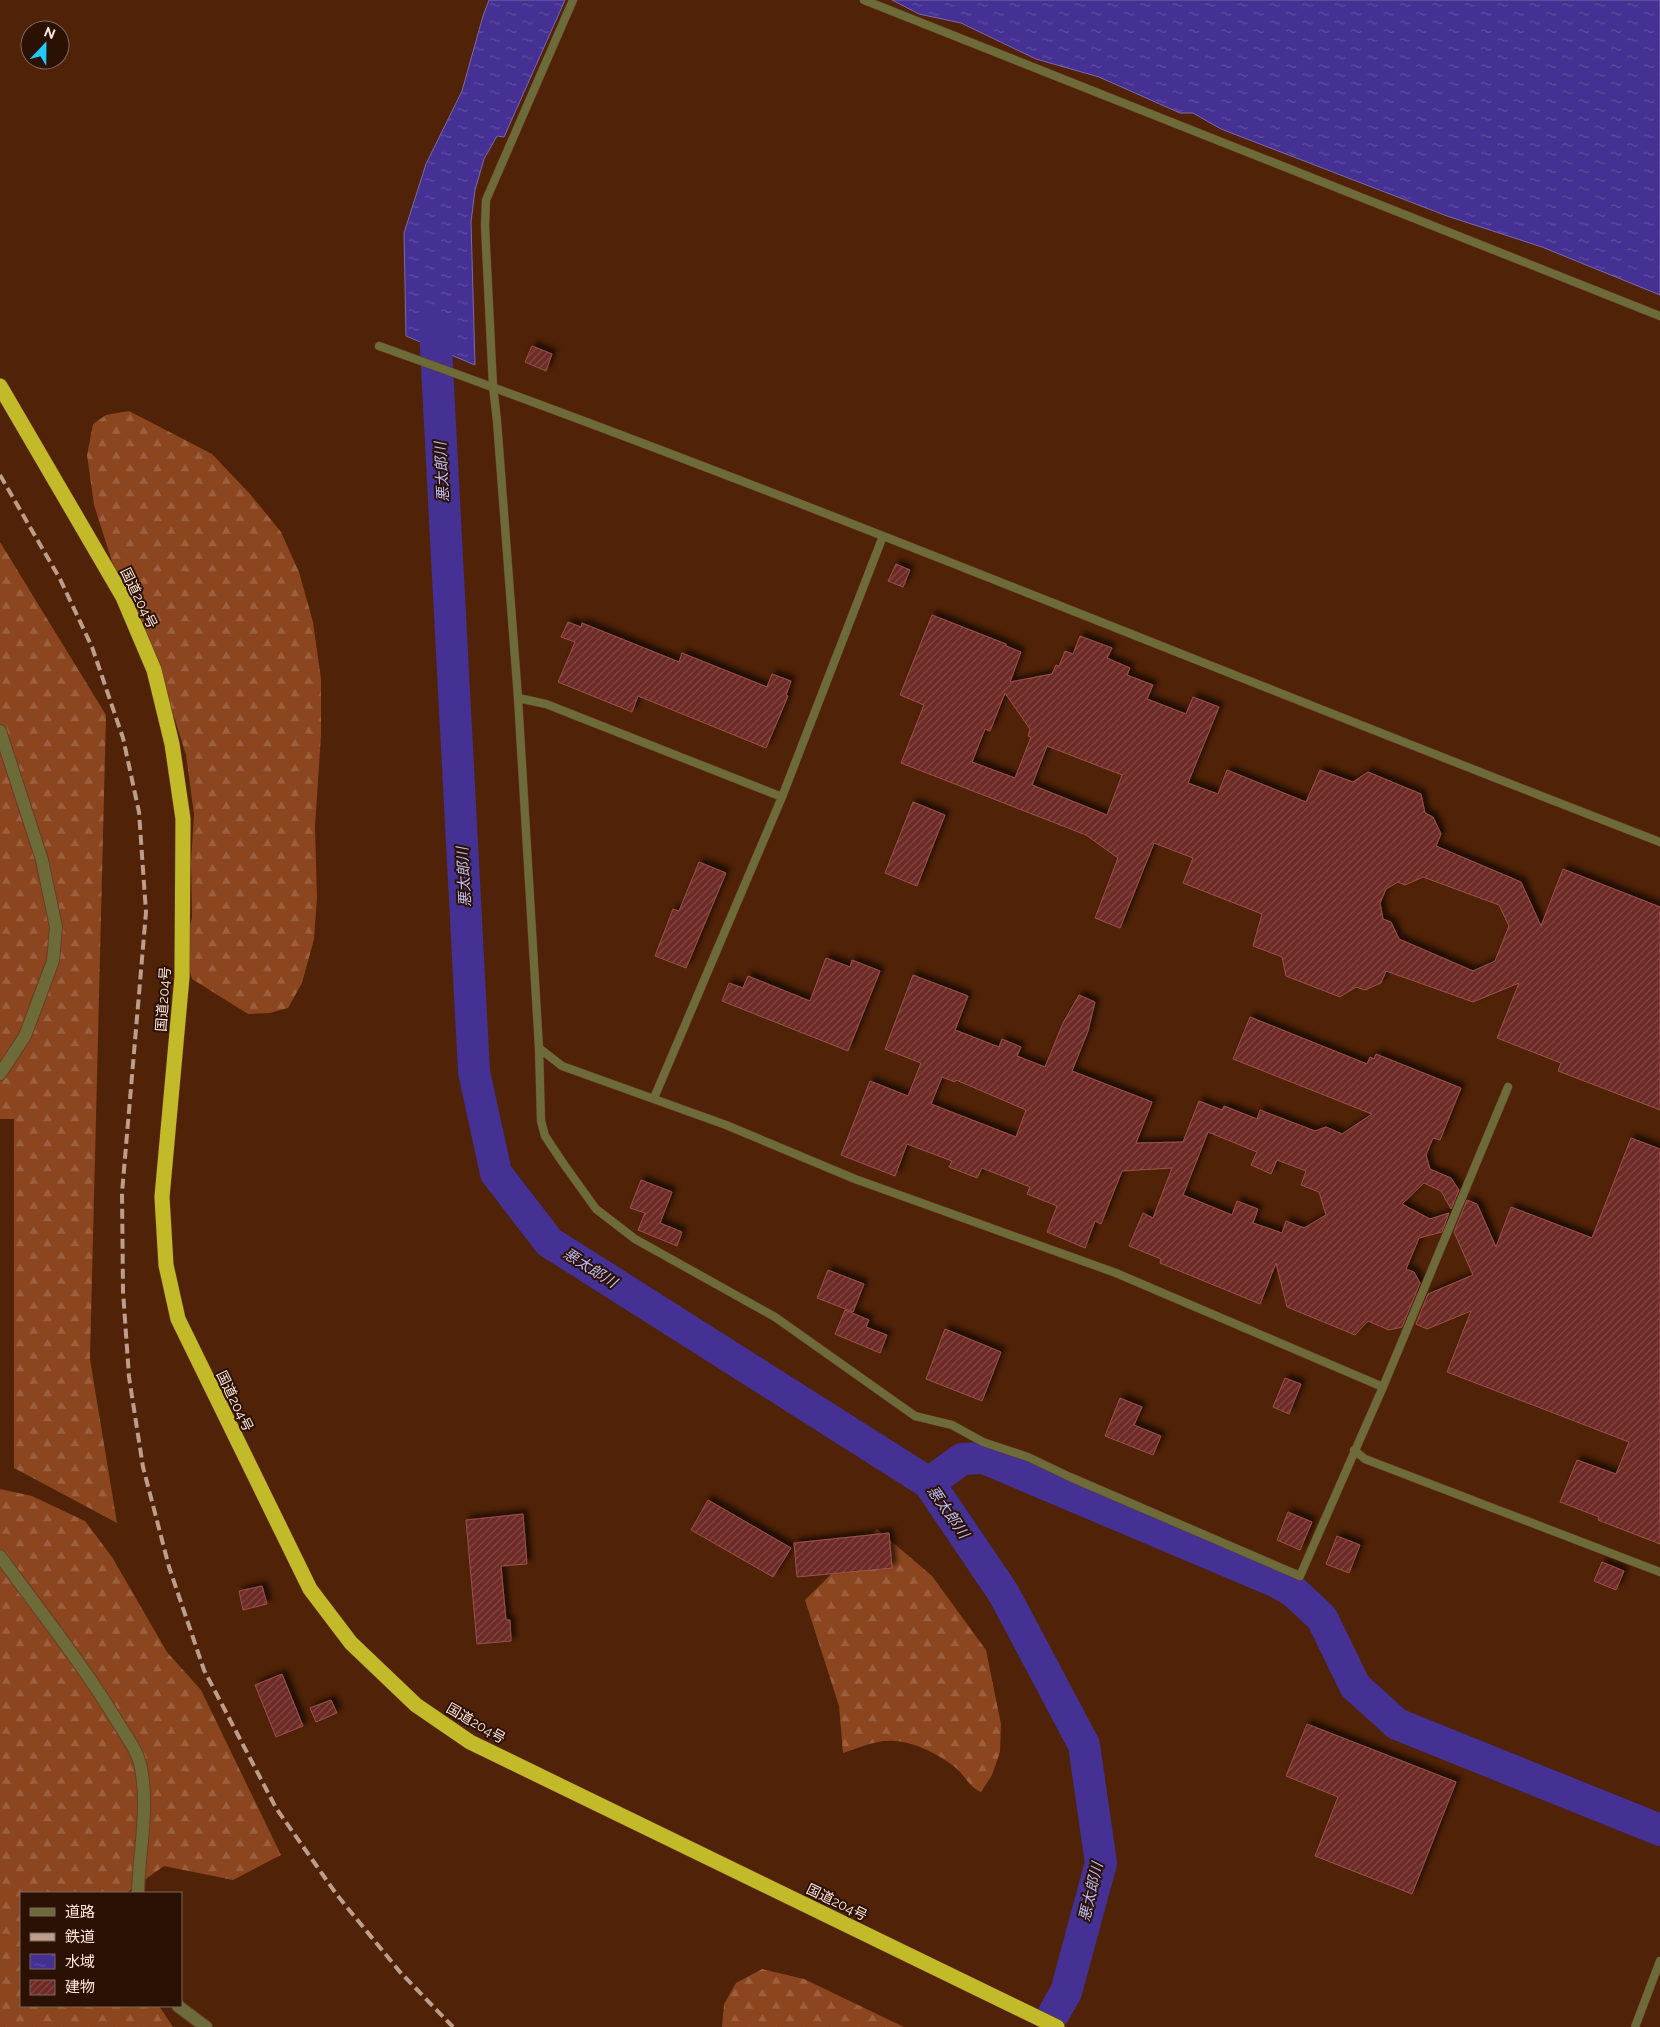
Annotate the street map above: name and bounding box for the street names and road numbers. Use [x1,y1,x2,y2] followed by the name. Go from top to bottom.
[117,565,161,631] street label: 国道204号
[153,966,173,1032] street label: 国道204号
[213,1368,257,1434] street label: 国道204号
[444,1700,508,1746] street label: 国道204号
[804,1880,870,1924] street label: 国道204号

